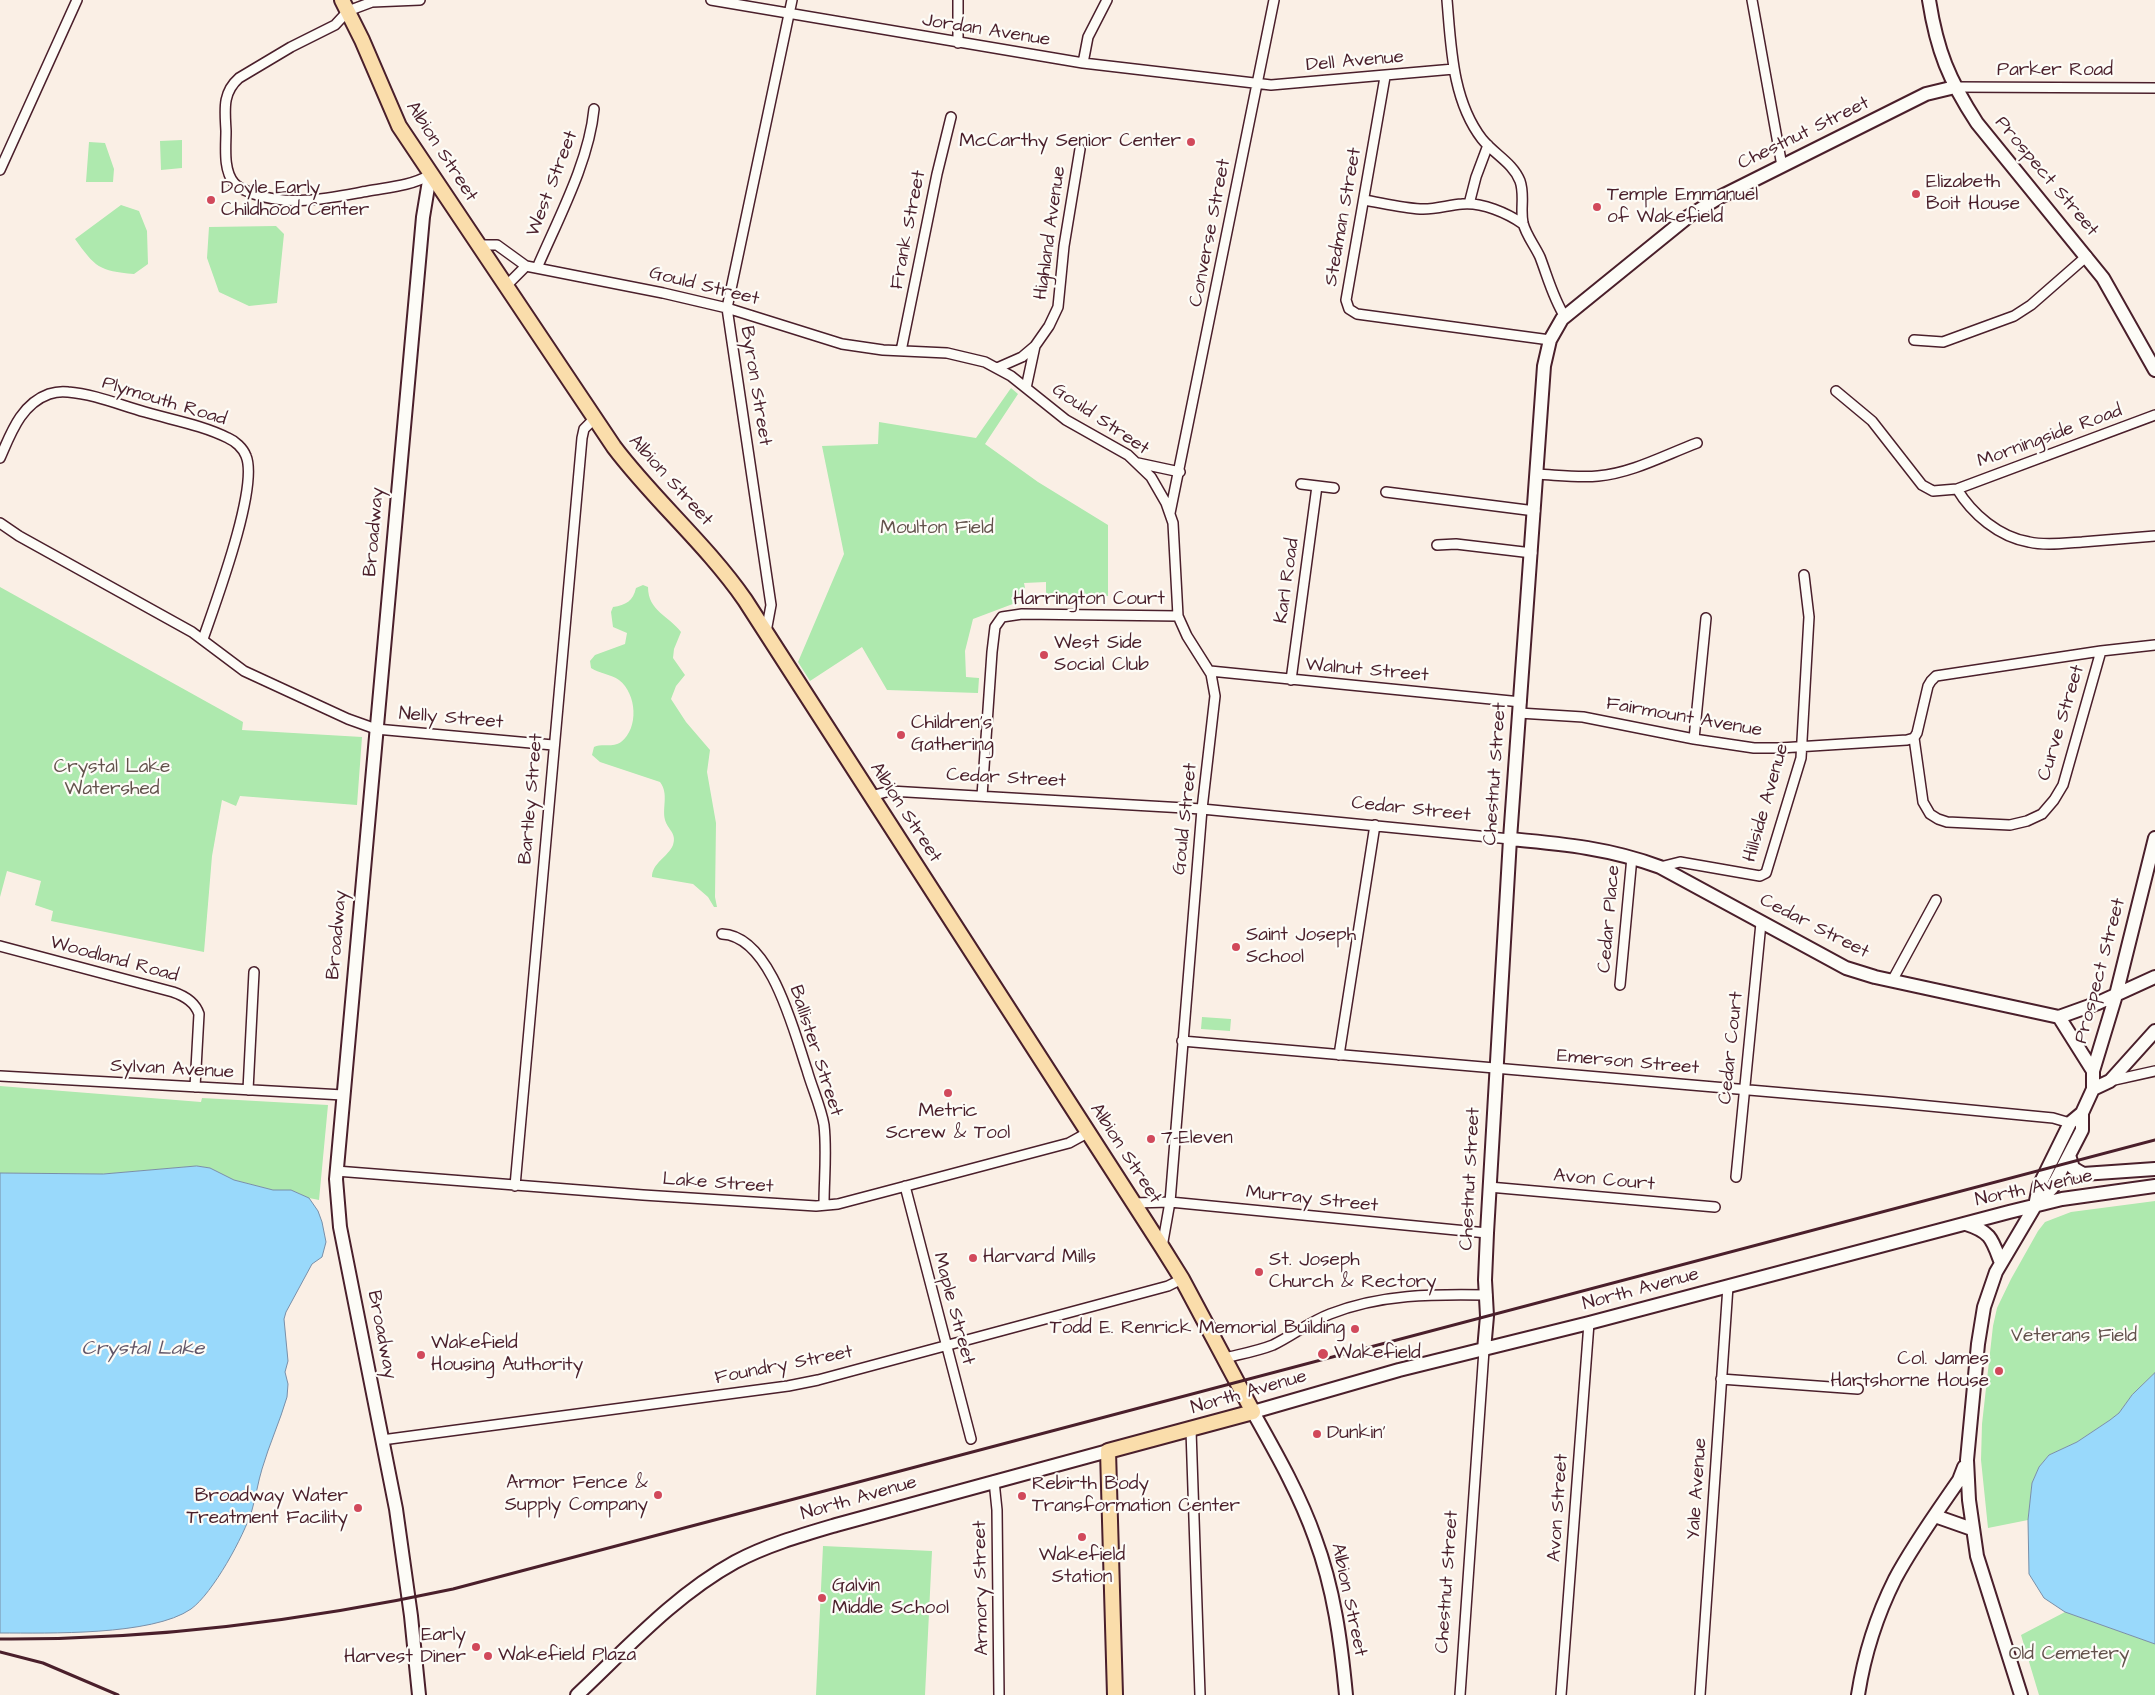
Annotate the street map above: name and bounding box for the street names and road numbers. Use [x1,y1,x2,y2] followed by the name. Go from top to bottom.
[920,10,1052,52] street label: Jordan Avenue
[1305,46,1405,78] street label: Dell Avenue
[1997,60,2113,82] street label: Parker Road
[1735,92,1873,176] street label: Chestnut Street
[400,98,482,206] street label: Albion Street
[1989,112,2103,242] street label: Prospect Street
[522,128,584,240] street label: West Street
[1321,146,1367,288] street label: Stedman Street
[1185,157,1237,309] street label: Converse Street
[1030,165,1072,301] street label: Highland Avenue
[886,169,932,291] street label: Frank Street
[647,262,761,312] street label: Gould Street
[734,325,776,447] street label: Byron Street
[99,372,229,432] street label: Plymouth Road
[1047,379,1153,461] street label: Gould Street
[1975,400,2125,474] street label: Morningside Road
[623,431,717,531] street label: Albion Street
[360,486,390,578] street label: Broadway
[1271,537,1305,625] street label: Karl Road
[1013,589,1165,611] street label: Harrington Court
[1304,654,1430,688] street label: Walnut Street
[2034,662,2090,784] street label: Curve Street
[1604,693,1764,743] street label: Fairmount Avenue
[1480,702,1512,846] street label: Chestnut Street
[398,703,504,735] street label: Nelly Street
[515,733,549,865] street label: Bartley Street
[1739,741,1795,865] street label: Hillside Avenue
[864,759,946,867] street label: Albion Street
[1169,762,1203,876] street label: Gould Street
[946,764,1066,794] street label: Cedar Street
[1350,792,1472,828] street label: Cedar Street
[1594,864,1626,974] street label: Cedar Place
[323,889,353,981] street label: Broadway
[1755,890,1873,964] street label: Cedar Street
[2071,896,2131,1046] street label: Prospect Street
[47,932,181,988] street label: Woodland Road
[783,983,847,1119] street label: Ballister Street
[1715,991,1749,1105] street label: Cedar Court
[1556,1045,1700,1081] street label: Emerson Street
[109,1055,235,1085] street label: Sylvan Avenue
[1084,1100,1166,1208] street label: Albion Street
[1456,1107,1486,1251] street label: Chestnut Street
[1552,1165,1656,1197] street label: Avon Court
[1973,1165,2095,1213] street label: North Avenue
[662,1169,774,1199] street label: Lake Street
[1245,1182,1379,1218] street label: Murray Street
[927,1250,979,1368] street label: Maple Street
[1580,1264,1702,1316] street label: North Avenue
[361,1289,401,1381] street label: Broadway
[713,1341,855,1391] street label: Foundry Street
[1188,1366,1310,1420] street label: North Avenue
[1683,1437,1713,1541] street label: Yale Avenue
[1544,1453,1574,1563] street label: Avon Street
[798,1472,920,1526] street label: North Avenue
[1432,1510,1464,1654] street label: Chestnut Street
[969,1520,995,1656] street label: Armory Street
[1325,1541,1371,1659] street label: Albion Street

